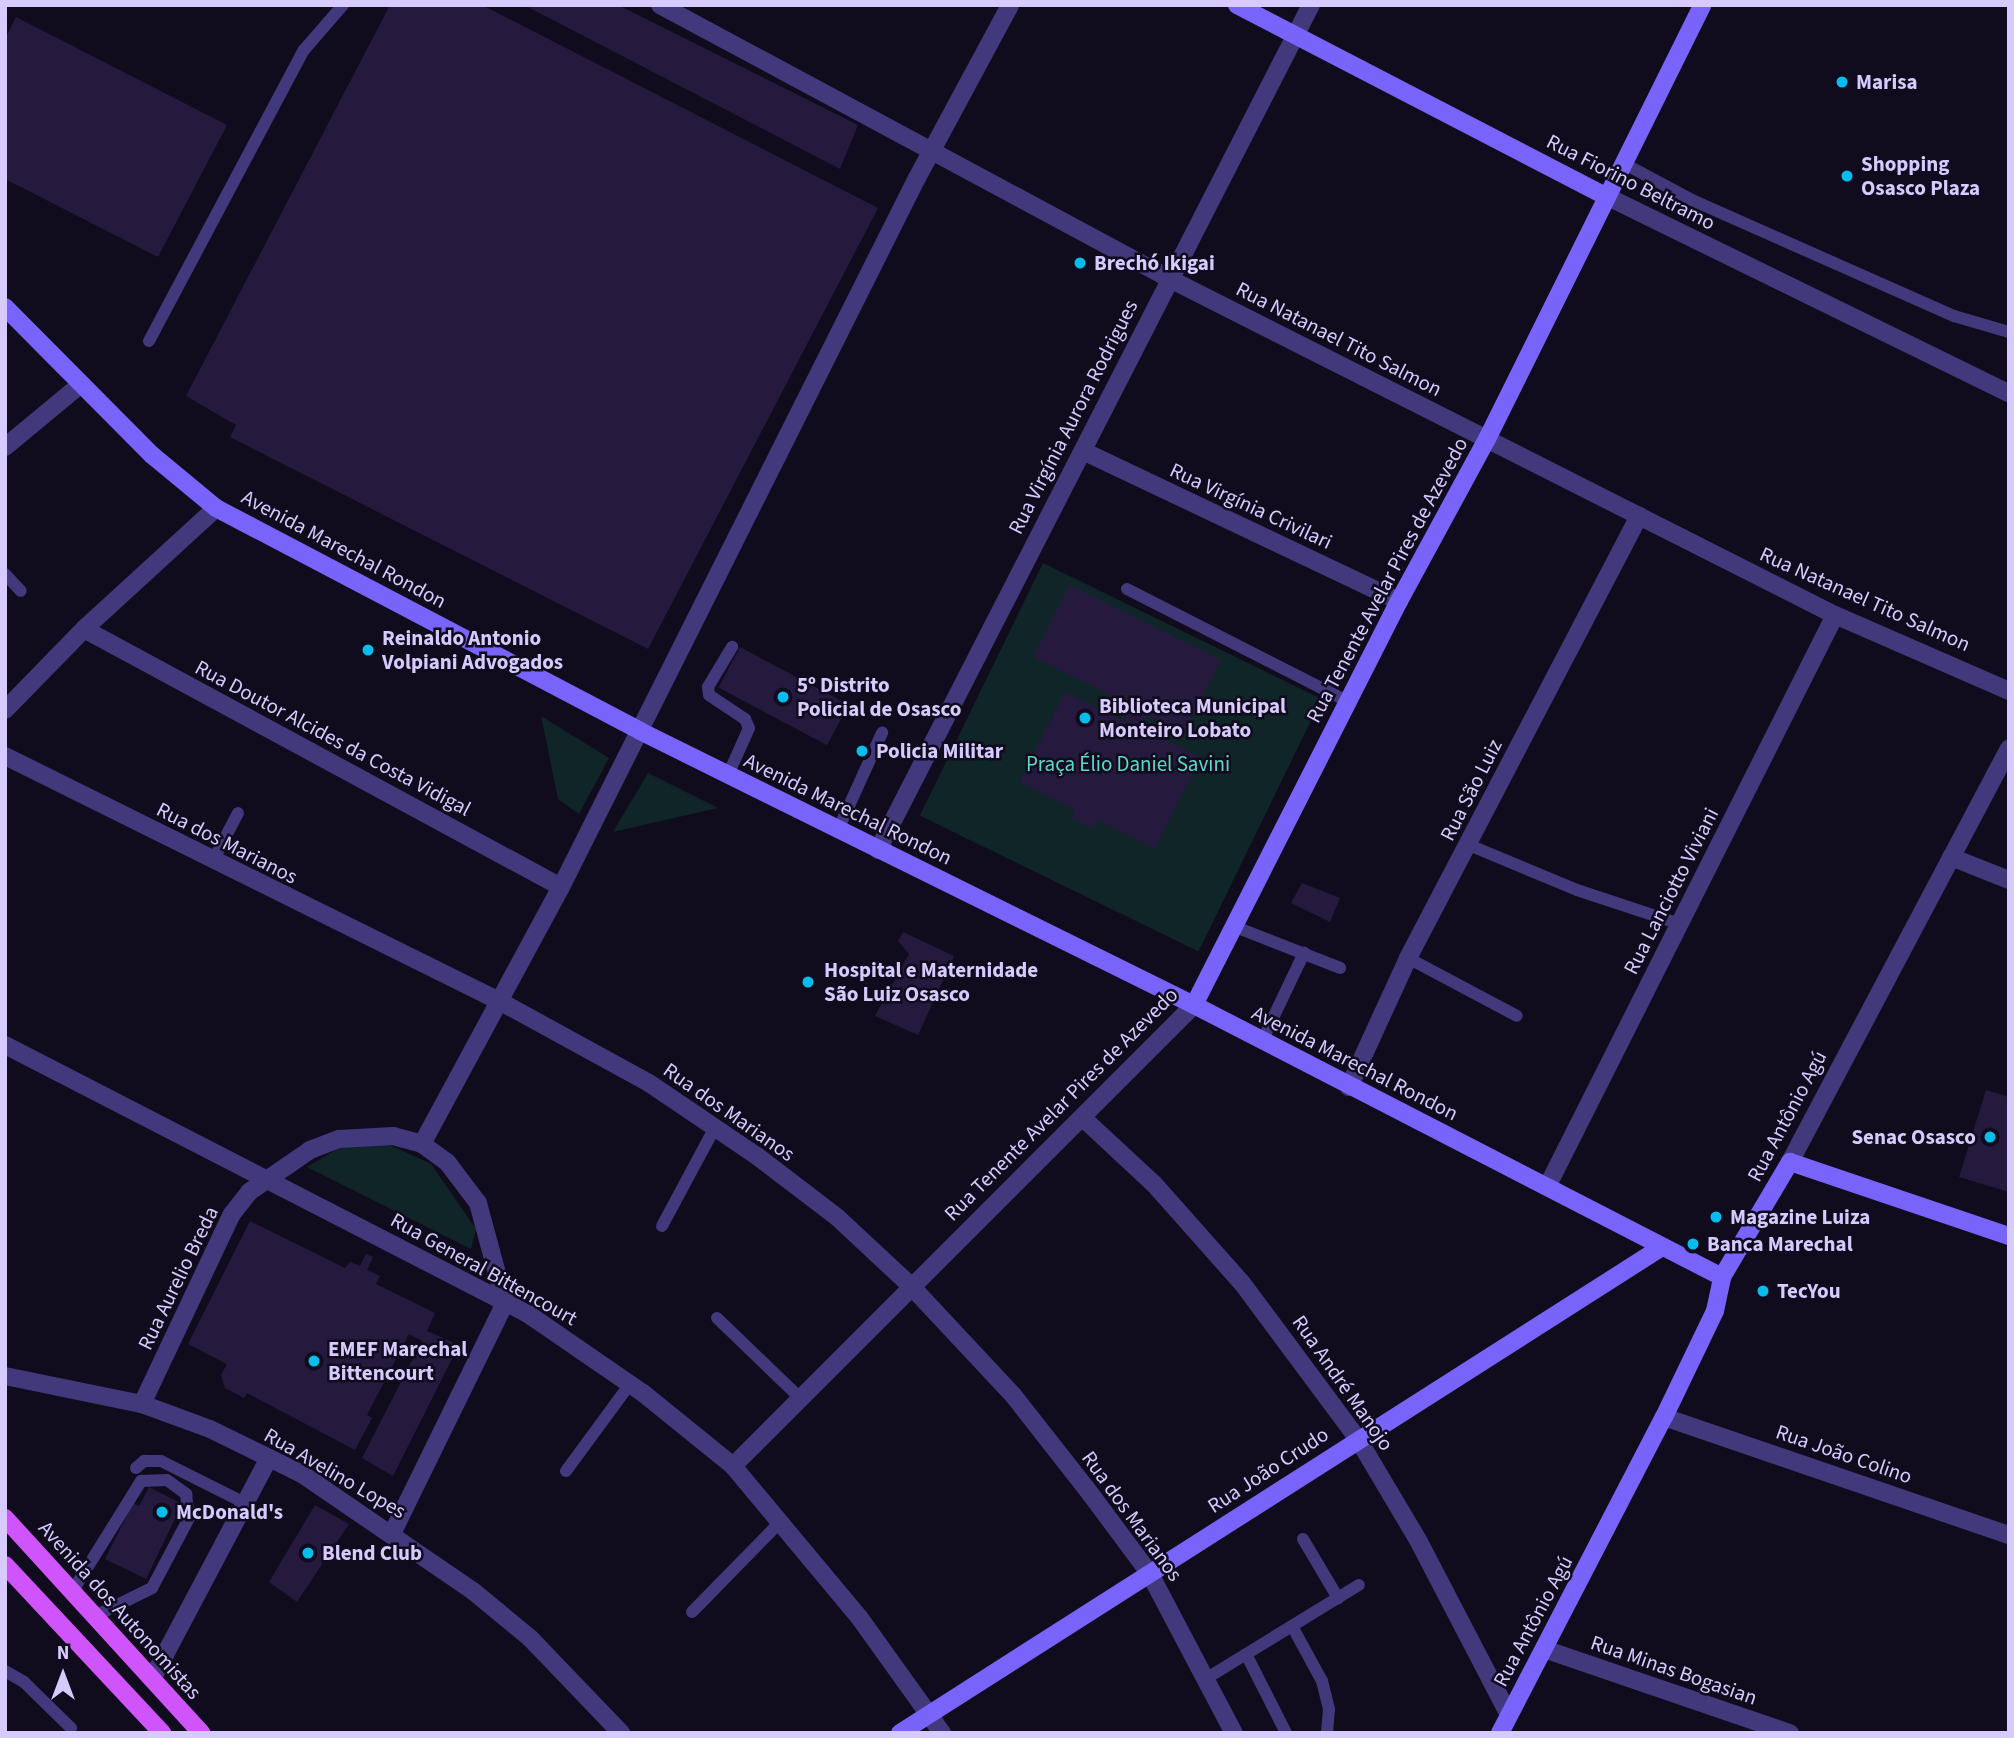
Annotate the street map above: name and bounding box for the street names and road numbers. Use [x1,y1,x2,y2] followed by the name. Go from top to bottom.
[1542,129,1720,235] street label: Rua Fiorino Beltramo
[1232,276,1446,402] street label: Rua Natanael Tito Salmon
[1003,296,1143,538] street label: Rua Virgínia Aurora Rodrigues
[1301,433,1473,727] street label: Rua Tenente Avelar Pires de Azevedo
[1166,457,1336,555] street label: Rua Virgínia Crivilari
[237,484,451,614] street label: Avenida Marechal Rondon
[1756,541,1974,657] street label: Rua Natanael Tito Salmon
[191,654,475,822] street label: Rua Doutor Alcides da Costa Vidigal
[1435,735,1507,845] street label: Rua São Luiz
[740,748,956,870] street label: Avenida Marechal Rondon
[152,797,302,889] street label: Rua dos Marianos
[1618,804,1724,978] street label: Rua Lanciotto Viviani
[939,982,1183,1226] street label: Rua Tenente Avelar Pires de Azevedo
[1248,1000,1462,1126] street label: Avenida Marechal Rondon
[1742,1046,1832,1186] street label: Rua Antônio Agú
[658,1057,800,1167] street label: Rua dos Marianos
[132,1202,224,1354] street label: Rua Aurelio Breda
[386,1207,582,1331] street label: Rua General Bittencourt
[1287,1310,1399,1456] street label: Rua André Manojo
[1773,1419,1915,1489] street label: Rua João Colino
[260,1422,410,1524] street label: Rua Avelino Lopes
[1203,1422,1333,1518] street label: Rua João Crudo
[1076,1446,1188,1586] street label: Rua dos Marianos
[33,1516,207,1704] street label: Avenida dos Autonomistas
[1488,1551,1578,1691] street label: Rua Antônio Agú
[1588,1630,1760,1710] street label: Rua Minas Bogasian

